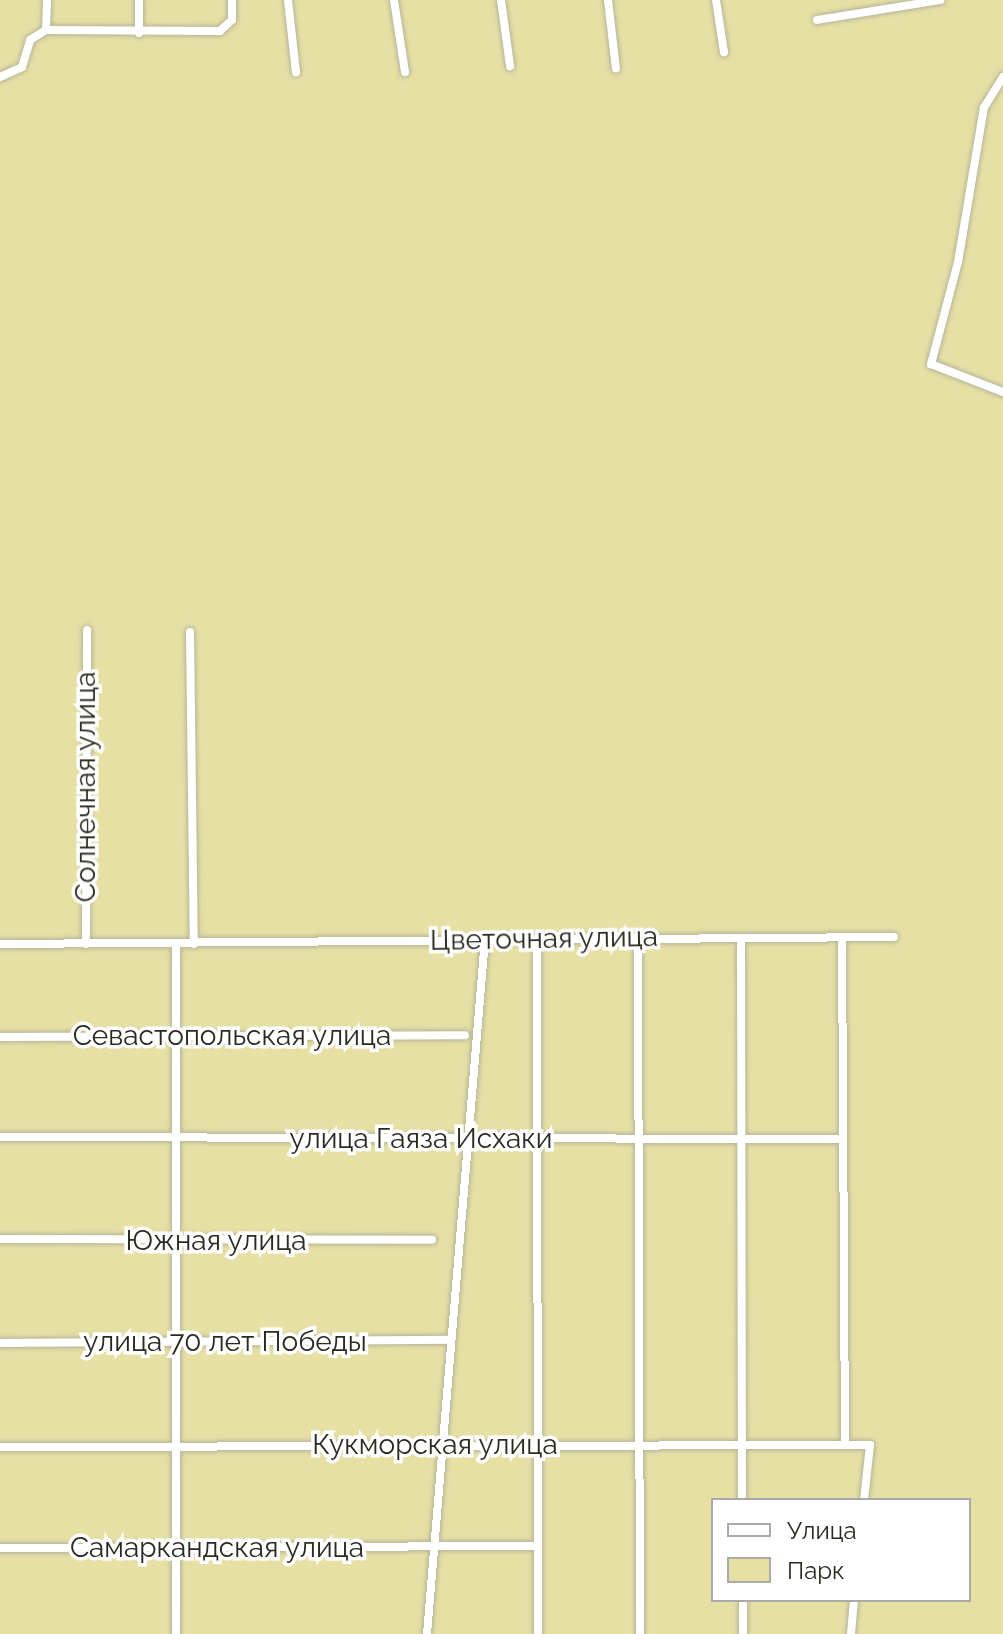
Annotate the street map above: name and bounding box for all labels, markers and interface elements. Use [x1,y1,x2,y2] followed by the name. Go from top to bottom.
[69,671,103,903] street label: Солнечная улица
[429,920,659,958] street label: Цветочная улица
[72,1019,392,1053] street label: Севастопольская улица
[290,1122,552,1156] street label: улица Гаяза Исхаки
[125,1224,307,1258] street label: Южная улица
[83,1325,367,1359] street label: улица 70 лет Победы
[312,1428,558,1462] street label: Кукморская улица
[711,1498,971,1602] legend
[787,1516,857,1545] text: Улица
[70,1531,364,1565] street label: Самаркандская улица
[787,1556,845,1585] text: Парк

